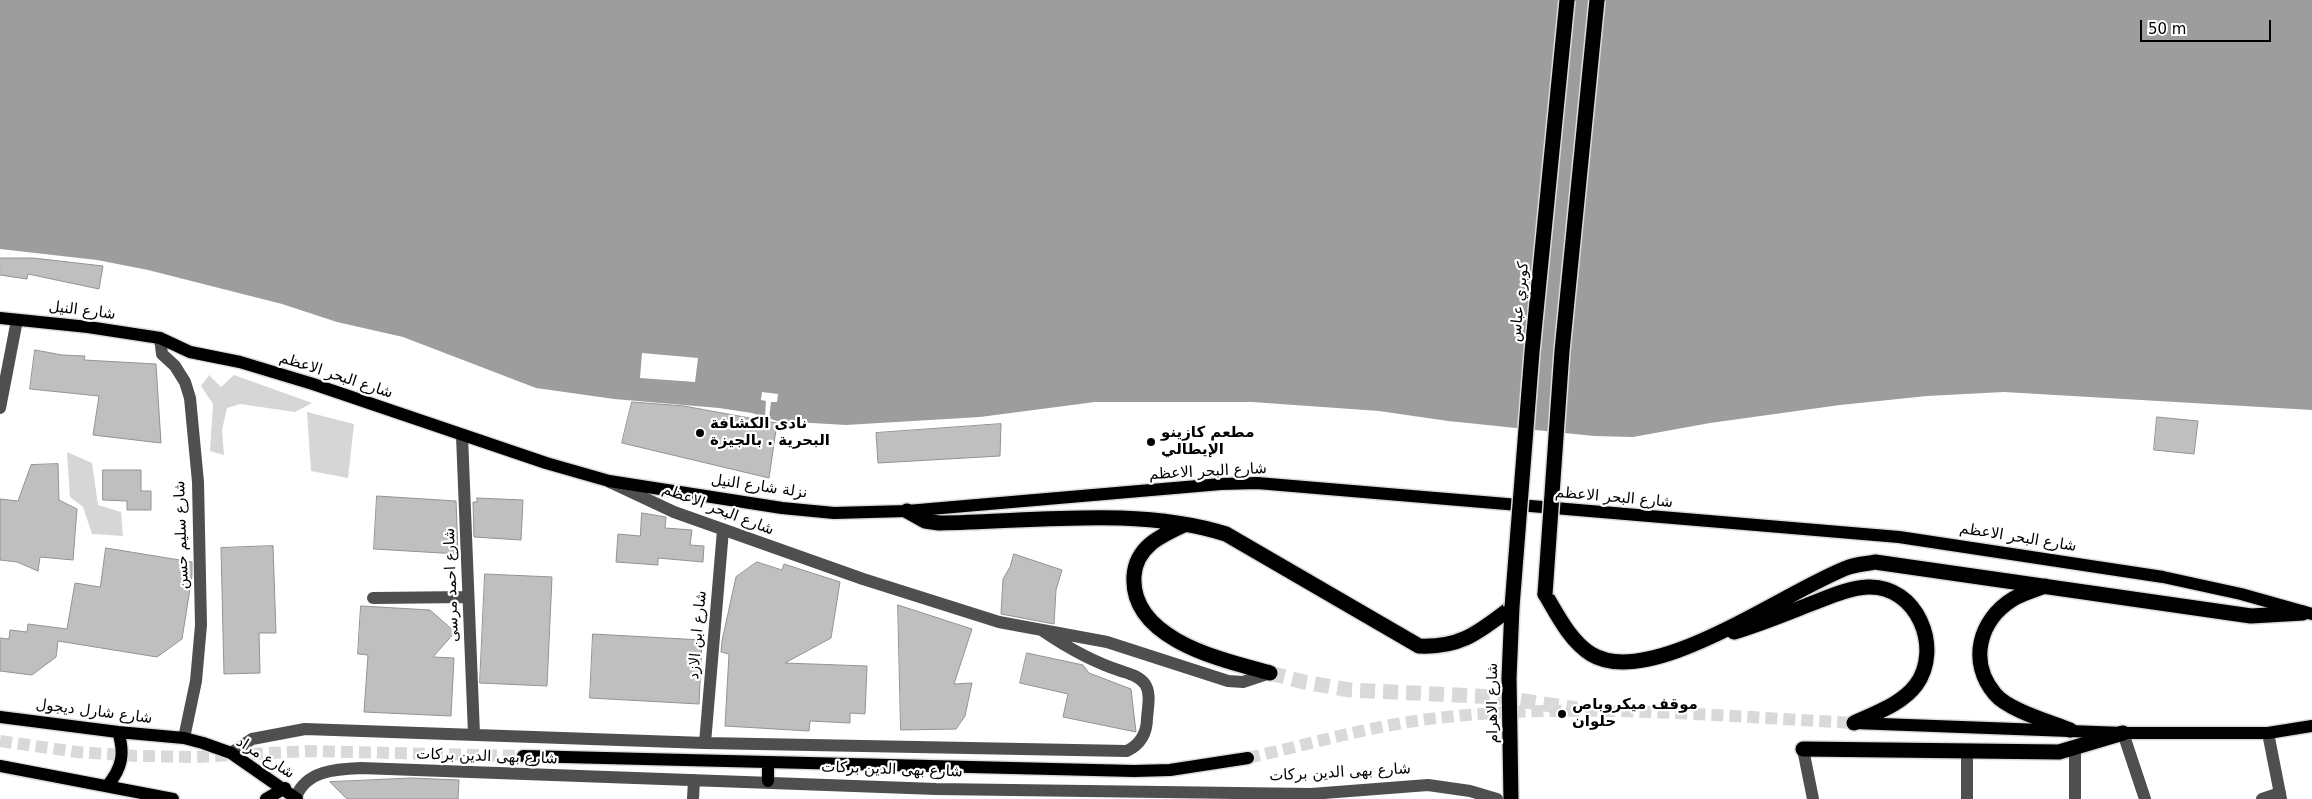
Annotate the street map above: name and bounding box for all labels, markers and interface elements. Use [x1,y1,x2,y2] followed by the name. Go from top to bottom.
[2142,10,2273,42] scale bar
[2148,20,2186,38] text: 50 m
[1507,261,1533,343] street label: كوبري عباس
[48,298,116,324] street label: شارع النيل
[277,349,395,403] street label: شارع البحر الاعظم
[710,415,830,450] place label: نادى الكشافة البحرية . بالجيزة
[1161,424,1255,459] place label: مطعم كازينو الإيطالي
[694,427,706,439] marker: نادى الكشافة البحرية . بالجيزة
[1145,436,1157,448] marker: مطعم كازينو الإيطالي
[1149,460,1267,484] street label: شارع البحر الاعظم
[710,471,808,503] street label: نزلة شارع النيل
[171,480,193,590] street label: شارع سليم حسن
[660,480,776,540] street label: شارع البحر الاعظم
[1554,484,1674,512] street label: شارع البحر الاعظم
[1958,520,2078,556] street label: شارع البحر الاعظم
[441,528,463,642] street label: شارع احمد مرسى
[685,590,711,680] street label: شارع ابن الازد
[1484,663,1502,743] street label: شارع الاهرام
[35,696,153,728] street label: شارع شارل ديجول
[1572,696,1698,731] place label: موقف ميكروباص حلوان
[1556,708,1568,720] marker: موقف ميكروباص حلوان
[233,733,297,783] street label: شارع مراد
[416,746,558,768] street label: شارع بهى الدين بركات
[821,759,963,781] street label: شارع بهى الدين بركات
[1269,760,1411,786] street label: شارع بهى الدين بركات

